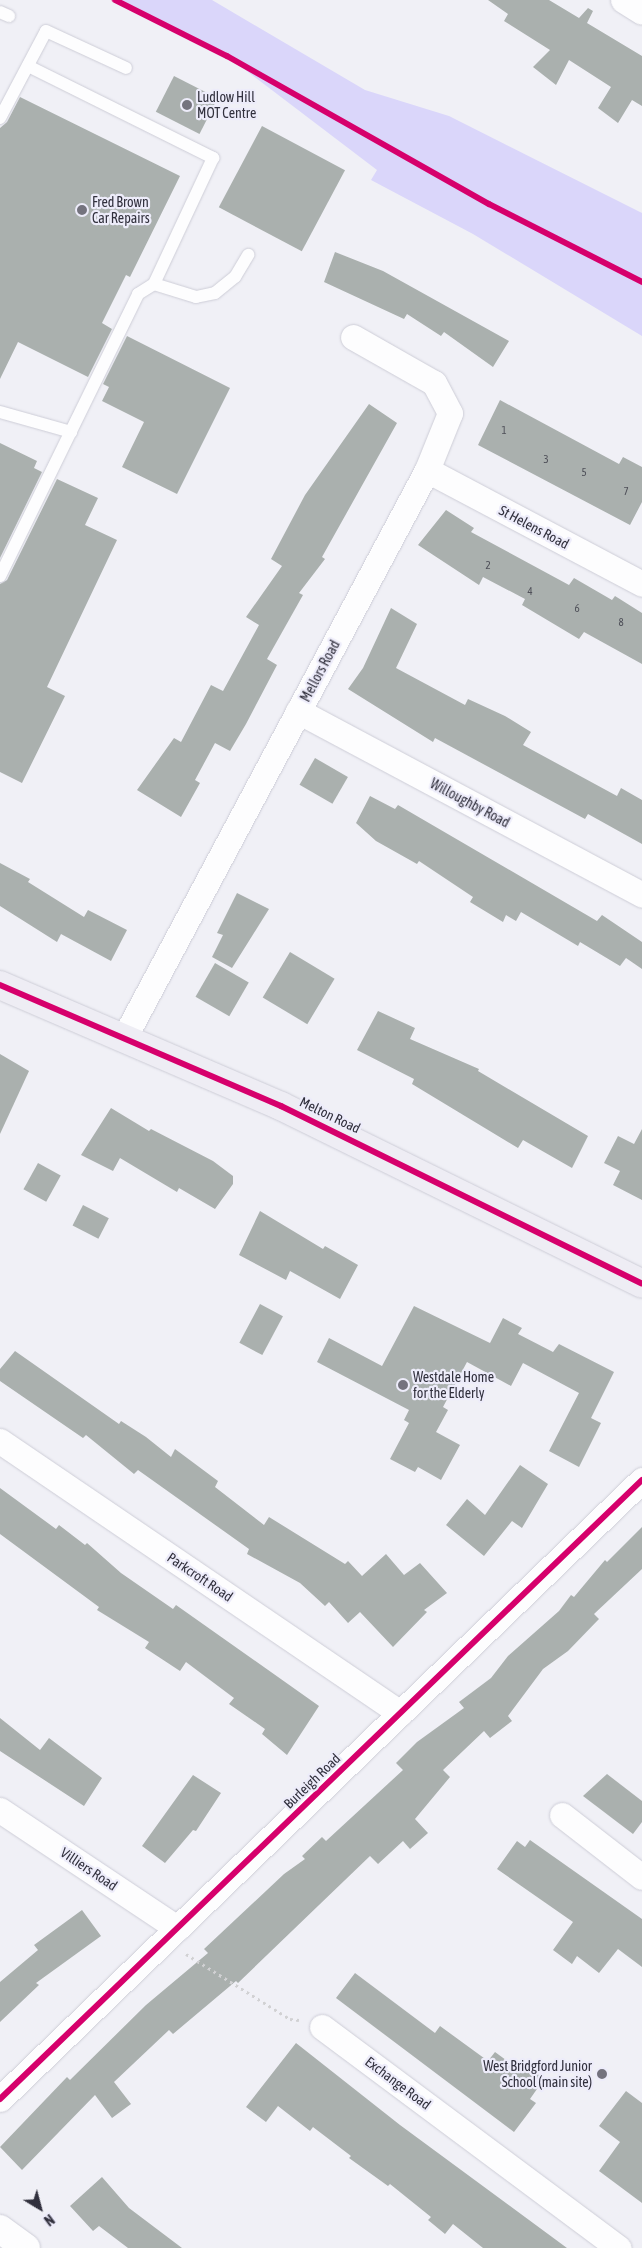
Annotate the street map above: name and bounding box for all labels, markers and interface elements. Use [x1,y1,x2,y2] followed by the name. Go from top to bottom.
[197,89,256,121] place label: Ludlow Hill MOT Centre
[181,99,193,111] marker: Ludlow Hill MOT Centre
[92,194,150,226] place label: Fred Brown Car Repairs
[76,204,88,216] marker: Fred Brown Car Repairs
[501,423,507,437] house number: 1
[543,452,549,466] house number: 3
[581,465,587,479] house number: 5
[623,484,629,498] house number: 7
[496,502,572,552] street label: St Helens Road
[485,558,491,572] house number: 2
[527,584,533,598] house number: 4
[574,601,580,615] house number: 6
[618,615,624,629] house number: 8
[297,637,343,705] street label: Mellors Road
[427,775,513,831] street label: Willoughby Road
[297,1093,363,1137] street label: Melton Road
[413,1369,494,1401] place label: Westdale Home for the Elderly
[397,1379,409,1391] marker: Westdale Home for the Elderly
[164,1549,236,1605] street label: Parkcroft Road
[280,1750,344,1812] street label: Burleigh Road
[57,1844,121,1894] street label: Villiers Road
[362,2053,434,2113] street label: Exchange Road
[483,2058,592,2090] place label: West Bridgford Junior School (main site)
[596,2068,608,2080] marker: West Bridgford Junior School (main site)
[15,2183,65,2233] north arrow
[41,2211,57,2229] text: N

